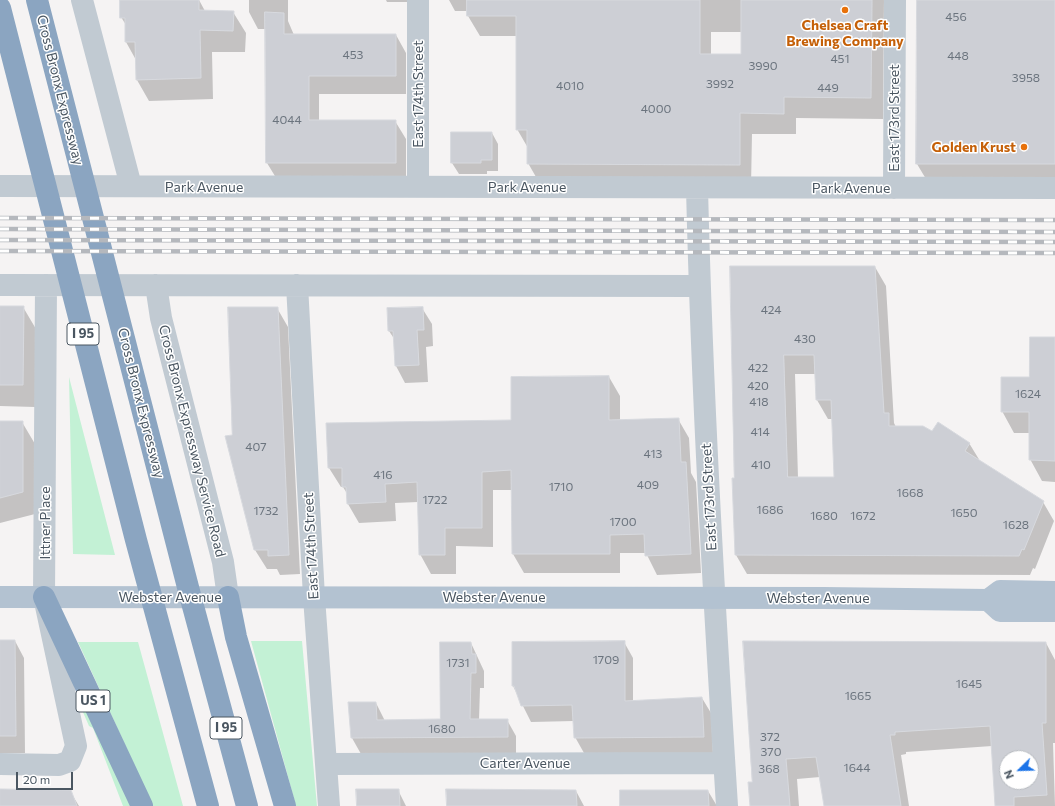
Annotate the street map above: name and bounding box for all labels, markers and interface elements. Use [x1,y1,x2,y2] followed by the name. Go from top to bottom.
[840,5,850,15] marker: Chelsea Craft Brewing Company
[945,10,967,24] house number: 456
[33,13,87,167] street label: Cross Bronx Expressway
[786,17,904,50] place label: Chelsea Craft Brewing Company
[410,40,426,148] street label: East 174th Street
[343,48,363,62] house number: 453
[947,49,969,63] house number: 448
[830,52,850,66] house number: 451
[748,59,778,73] house number: 3990
[886,64,902,172] street label: East 173rd Street
[1012,71,1040,85] house number: 3958
[706,77,734,91] house number: 3992
[556,79,584,93] house number: 4010
[817,81,839,95] house number: 449
[641,102,671,116] house number: 4000
[272,113,302,127] house number: 4044
[931,139,1016,155] place label: Golden Krust
[1019,142,1029,152] marker: Golden Krust
[165,179,243,195] street label: Park Avenue
[488,179,566,195] street label: Park Avenue
[812,180,890,196] street label: Park Avenue
[761,303,781,317] house number: 424
[67,323,99,345] road number: I 95
[155,323,229,559] street label: Cross Bronx Expressway Service Road
[114,326,168,480] street label: Cross Bronx Expressway
[794,332,816,346] house number: 430
[748,361,768,375] house number: 422
[747,379,769,393] house number: 420
[1015,387,1041,401] house number: 1624
[749,395,769,409] house number: 418
[750,425,770,439] house number: 414
[245,440,267,454] house number: 407
[698,443,720,551] street label: East 173rd Street
[644,447,662,461] house number: 413
[751,458,771,472] house number: 410
[373,468,393,482] house number: 416
[637,478,659,492] house number: 409
[549,480,573,494] house number: 1710
[37,486,53,560] street label: Ittner Place
[897,486,923,500] house number: 1668
[300,492,322,600] street label: East 174th Street
[423,493,447,507] house number: 1722
[757,503,783,517] house number: 1686
[254,504,278,518] house number: 1732
[950,506,978,520] house number: 1650
[810,509,838,523] house number: 1680
[850,509,876,523] house number: 1672
[609,515,637,529] house number: 1700
[1003,518,1029,532] house number: 1628
[118,589,222,605] street label: Webster Avenue
[442,589,546,605] street label: Webster Avenue
[766,590,870,606] street label: Webster Avenue
[593,653,619,667] house number: 1709
[446,656,470,670] house number: 1731
[956,677,982,691] house number: 1645
[845,689,871,703] house number: 1665
[76,690,110,712] road number: US 1
[210,717,242,739] road number: I 95
[428,722,456,736] house number: 1680
[760,730,780,744] house number: 372
[761,745,781,759] house number: 370
[999,750,1039,790] north arrow
[480,755,570,771] street label: Carter Avenue
[844,761,870,775] house number: 1644
[758,762,780,776] house number: 368
[18,764,75,790] scale bar
[1001,768,1016,781] text: N
[23,772,50,786] text: 20 m

